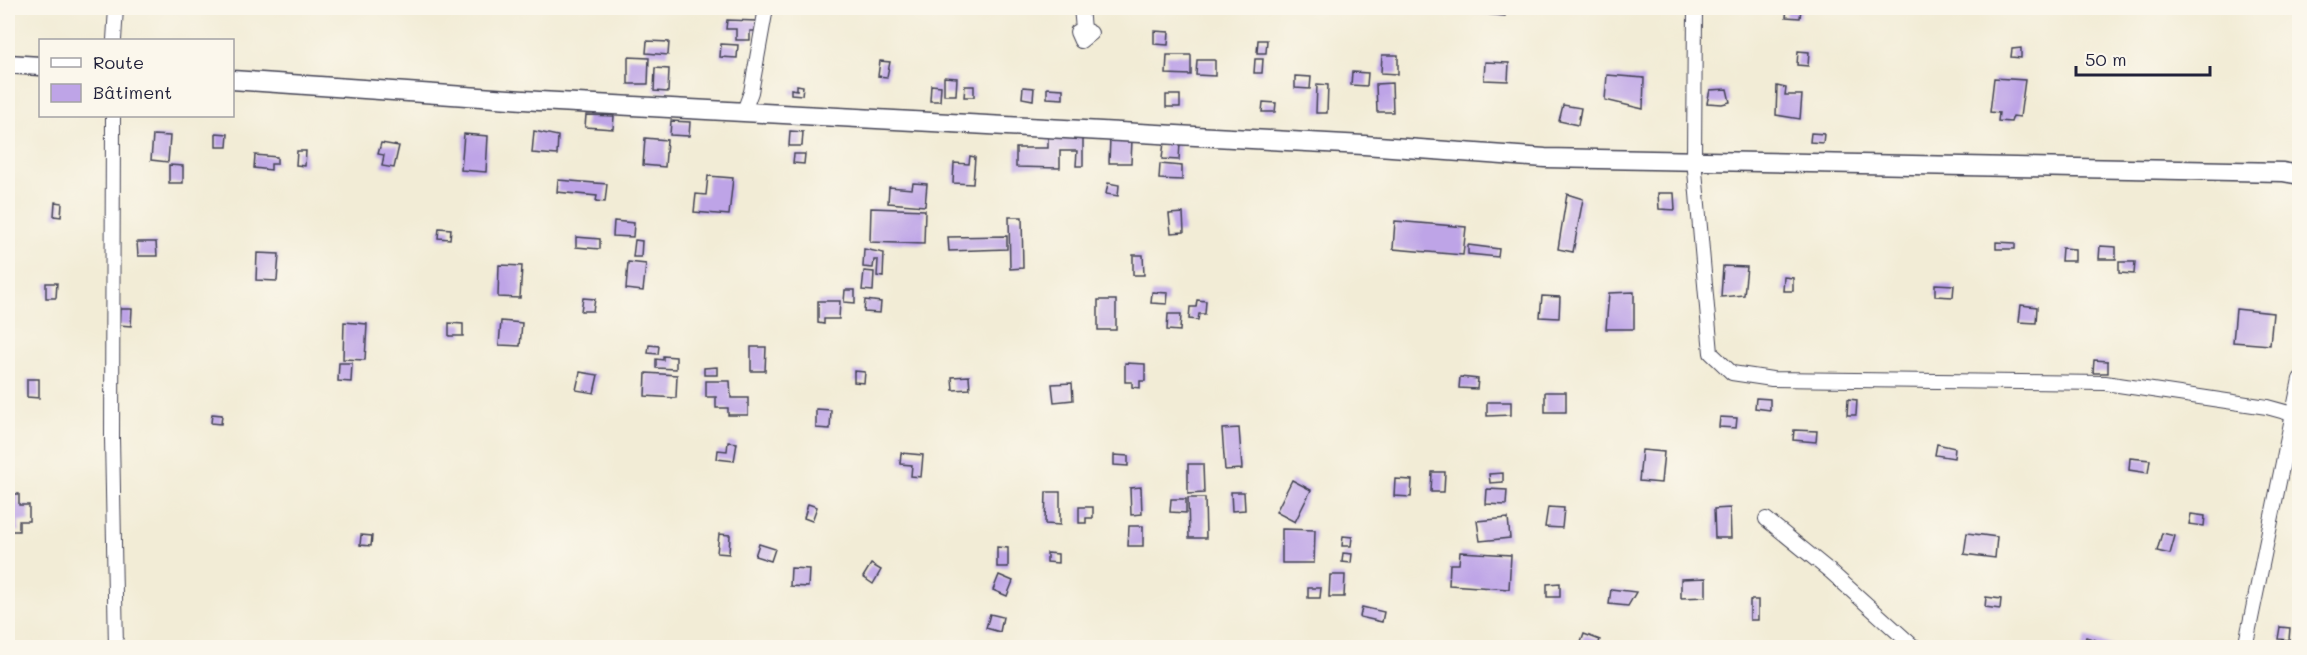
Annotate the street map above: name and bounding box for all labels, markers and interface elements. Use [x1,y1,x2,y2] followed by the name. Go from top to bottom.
[39,39,234,117] legend
[2076,39,2210,77] scale bar
[2085,47,2127,71] text: 50 m
[93,50,144,74] text: Route
[93,80,172,104] text: Bâtiment

